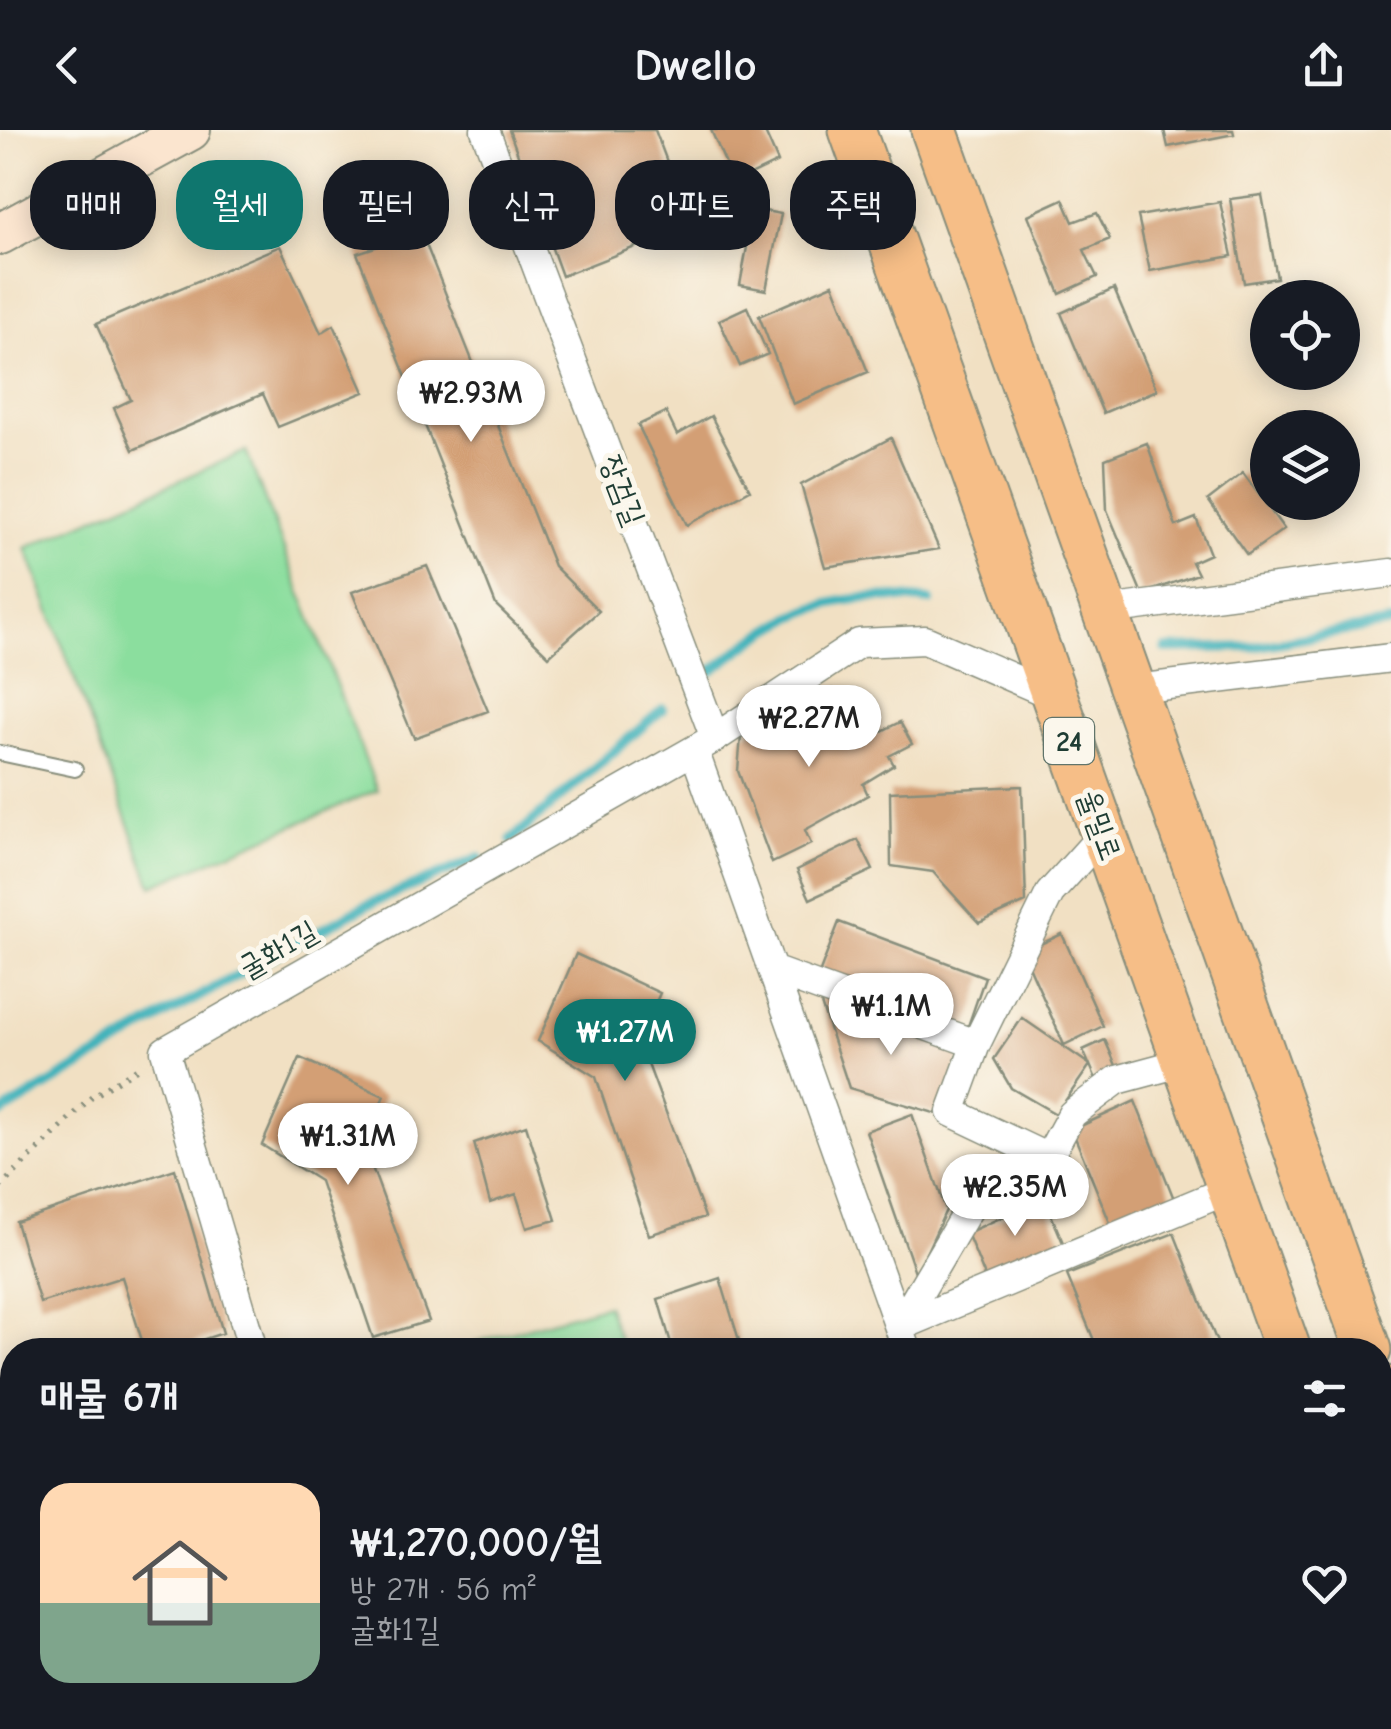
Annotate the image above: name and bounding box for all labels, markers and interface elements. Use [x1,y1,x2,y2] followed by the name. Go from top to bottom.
[40,38,95,93] icon: back
[1296,38,1351,93] icon: share
[634,39,757,91] text: Dwello
[30,160,156,250] chip: 매매
[176,160,303,250] chip: 월세
[323,160,449,250] chip: 필터
[469,160,595,250] chip: 신규
[615,160,770,250] chip: 아파트
[790,160,916,250] chip: 주택
[1250,280,1360,520] map controls
[1250,280,1360,390] button: locate
[390,360,552,445] pin: ₩2.93M
[419,374,523,411] text: ₩2.93M
[1250,410,1360,520] button: layers
[593,450,652,530] street label: 장검길
[728,685,890,770] pin: ₩2.27M
[758,699,860,736] text: ₩2.27M
[1044,718,1094,764] road number: 24
[1071,785,1128,865] street label: 울밀로
[233,913,324,986] street label: 굴화1길
[821,973,961,1058] pin: ₩1.1M
[851,987,931,1024] text: ₩1.1M
[544,999,706,1084] pin: ₩1.27M
[576,1013,674,1050] text: ₩1.27M
[267,1103,429,1188] pin: ₩1.31M
[300,1117,396,1154] text: ₩1.31M
[934,1154,1096,1239] pin: ₩2.35M
[963,1168,1067,1205] text: ₩2.35M
[1297,1371,1352,1426] icon: filters
[40,1373,178,1422] text: 매물 6개
[350,1518,602,1567] text: ₩1,270,000/월
[120,1523,240,1643] icon: home
[1297,1556,1352,1611] icon: heart
[350,1571,536,1608] text: 방 2개 · 56 m²
[350,1611,440,1648] text: 굴화1길

